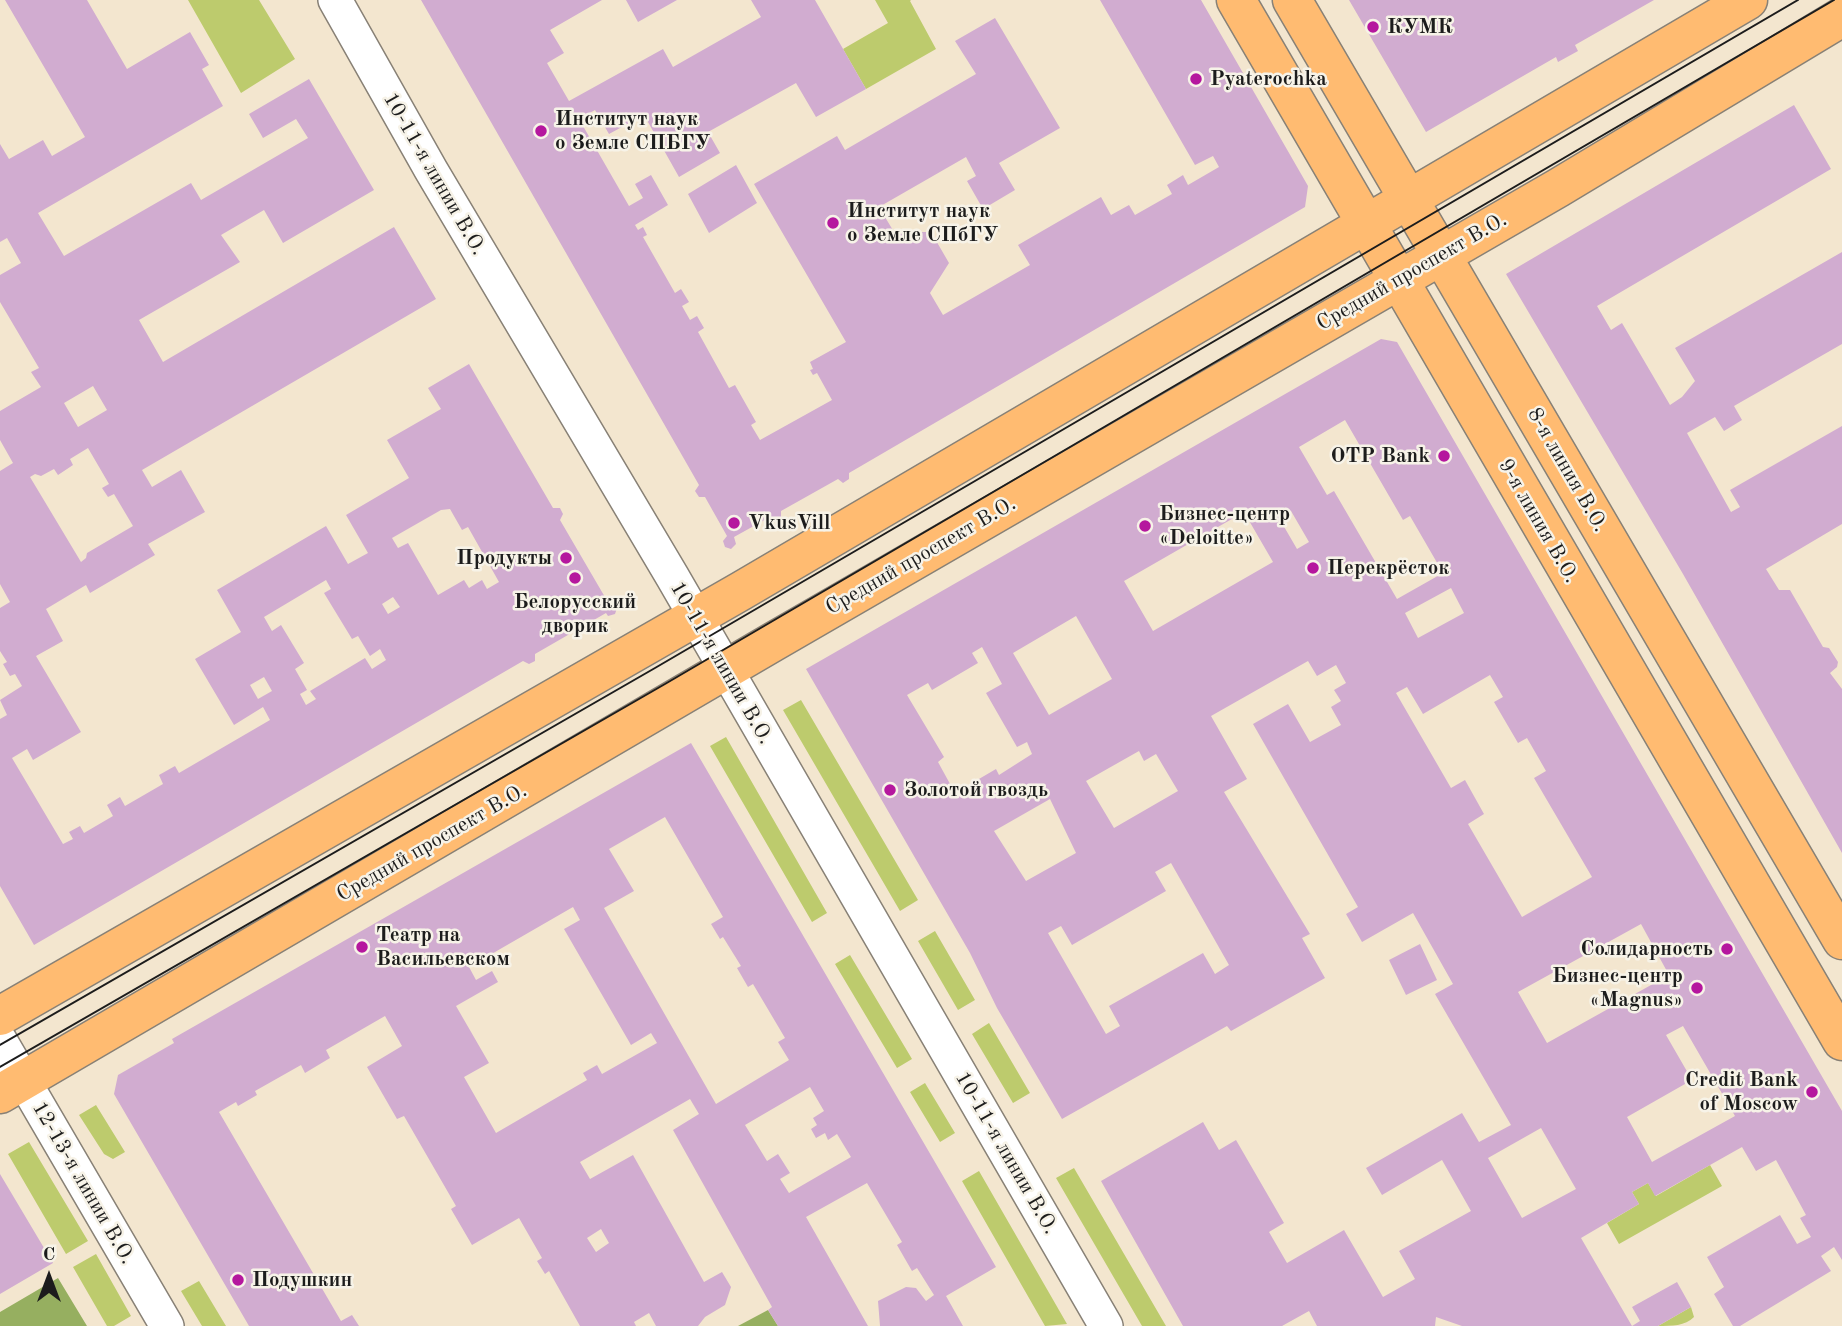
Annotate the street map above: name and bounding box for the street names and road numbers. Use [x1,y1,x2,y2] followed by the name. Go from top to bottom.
[377,88,491,260] street label: 10-11-я линии В.О.
[1312,207,1512,337] street label: Средний проспект В.О.
[1521,403,1613,537] street label: 8-я линия В.О.
[1492,454,1584,588] street label: 9-я линия В.О.
[821,491,1021,621] street label: Средний проспект В.О.
[664,577,778,749] street label: 10-11-я линии В.О.
[332,778,532,908] street label: Средний проспект В.О.
[949,1067,1063,1239] street label: 10-11-я линии В.О.
[26,1097,140,1269] street label: 12-13-я линии В.О.

